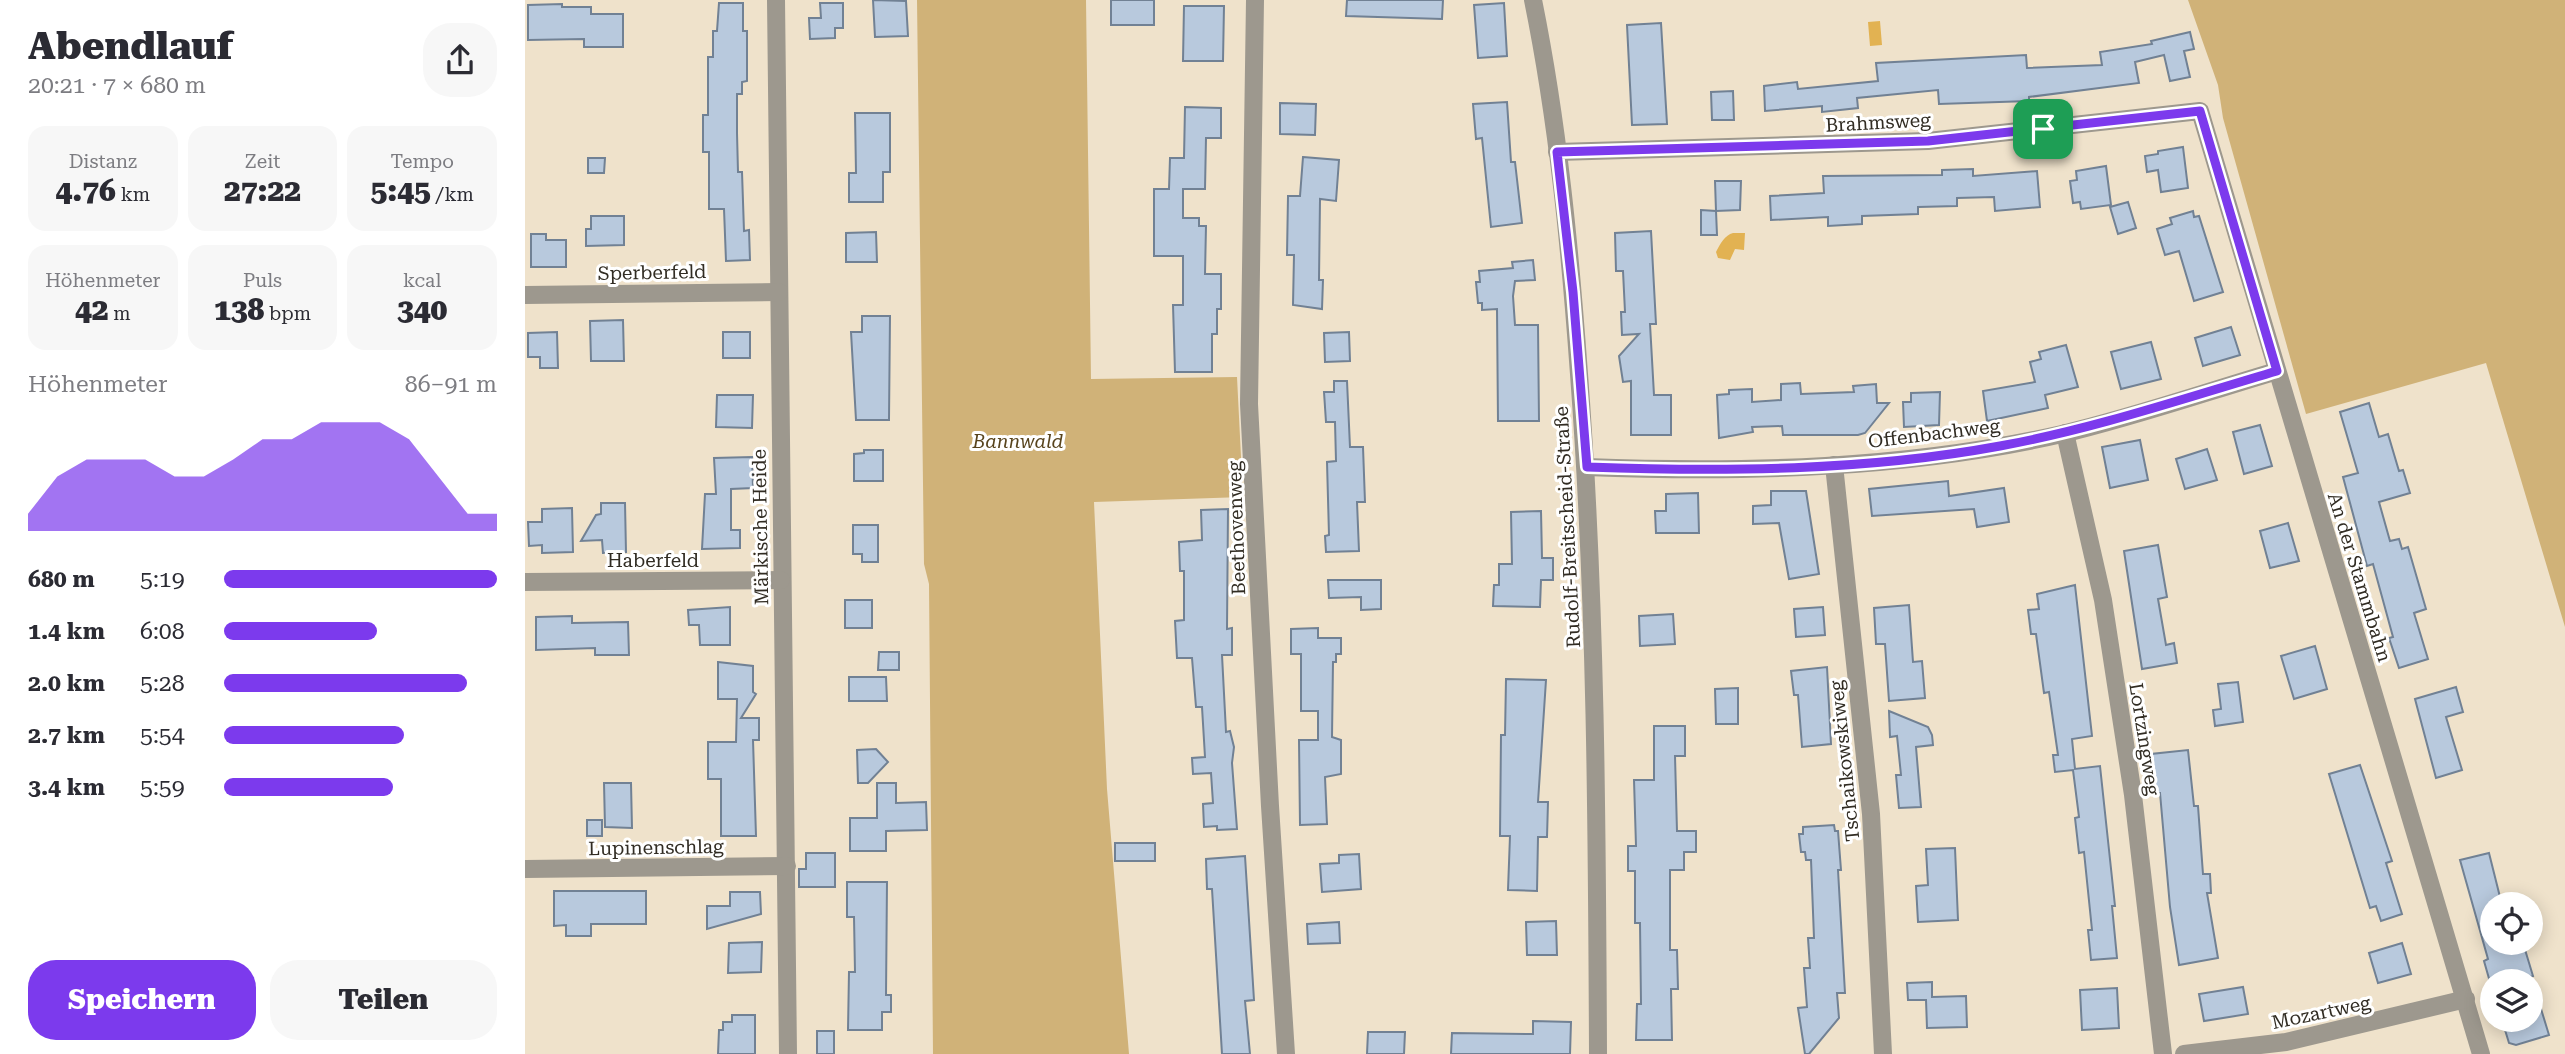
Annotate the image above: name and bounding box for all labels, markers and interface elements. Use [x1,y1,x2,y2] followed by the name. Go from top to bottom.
[423,23,497,97] button: share
[28,24,233,68] text: Abendlauf
[28,72,206,99] text: 20:21 · 7 × 680 m
[2013,99,2073,159] pin
[1825,108,1932,137] street label: Brahmsweg
[2024,110,2062,148] icon: arrive
[69,150,137,173] text: Distanz
[245,150,280,173] text: Zeit
[391,150,454,173] text: Tempo
[56,173,116,208] text: 4.76
[224,173,301,208] text: 27:22
[370,173,431,208] text: 5:45
[116,183,150,206] text: km
[431,183,474,206] text: /km
[598,260,707,285] street label: Sperberfeld
[45,269,160,292] text: Höhenmeter
[243,269,282,292] text: Puls
[403,269,441,292] text: kcal
[75,292,109,327] text: 42
[214,292,264,327] text: 138
[397,292,447,327] text: 340
[109,302,131,325] text: m
[264,302,311,325] text: bpm
[28,371,167,398] text: Höhenmeter
[405,371,497,398] text: 86–91 m
[1550,406,1585,648] street label: Rudolf-Breitscheid-Straße
[1867,414,2001,453] street label: Offenbachweg
[972,430,1064,453] park label: Bannwald
[748,449,773,605] street label: Märkische Heide
[1223,460,1250,595] street label: Beethovenweg
[2323,490,2396,665] street label: An der Stammbahn
[607,549,699,572] street label: Haberfeld
[28,566,95,593] text: 680 m
[140,566,185,593] text: 5:19
[28,618,105,645] text: 1.4 km
[140,618,185,645] text: 6:08
[28,670,105,697] text: 2.0 km
[140,670,185,697] text: 5:28
[1825,679,1864,843] street label: Tschaikowskiweg
[2124,681,2165,797] street label: Lortzingweg
[28,722,105,749] text: 2.7 km
[140,722,185,749] text: 5:54
[28,774,105,801] text: 3.4 km
[140,774,185,801] text: 5:59
[588,835,724,860] street label: Lupinenschlag
[2480,892,2543,1032] map controls
[2480,892,2543,955] button: locate
[28,960,256,1040] button: Speichern
[270,960,497,1040] button: Teilen
[2480,969,2543,1032] button: layers
[2269,991,2373,1034] street label: Mozartweg

